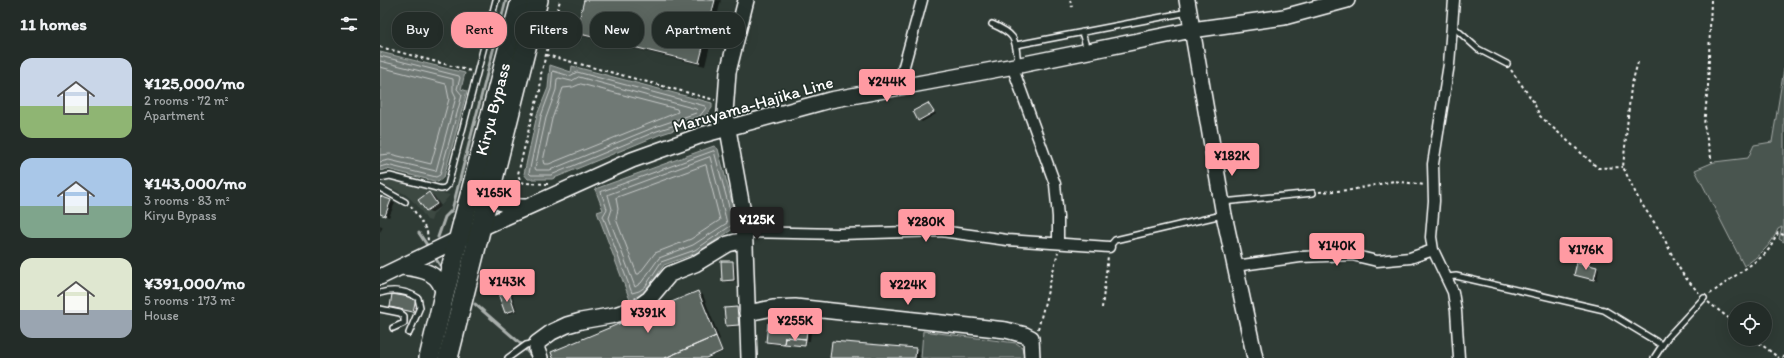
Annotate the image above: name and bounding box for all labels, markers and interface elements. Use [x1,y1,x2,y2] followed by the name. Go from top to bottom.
[392,12,443,48] chip: Buy
[451,12,507,48] chip: Rent
[515,12,582,48] chip: Filters
[590,12,644,48] chip: New
[652,12,745,48] chip: Apartment
[338,13,360,35] icon: filters
[20,14,87,34] text: 11 homes
[471,61,514,157] street label: Kiryu Bypass
[859,69,915,103] pin: ¥244K
[671,72,835,136] street label: Maruyama-Hajika Line
[144,73,245,93] text: ¥125,000/mo
[52,74,100,122] icon: home
[868,74,906,89] text: ¥244K
[144,93,229,108] text: 2 rooms · 72 m²
[144,108,205,123] text: Apartment
[1204,143,1260,177] pin: ¥182K
[1214,148,1250,163] text: ¥182K
[144,173,246,193] text: ¥143,000/mo
[52,174,100,222] icon: home
[466,180,522,214] pin: ¥165K
[476,185,512,200] text: ¥165K
[144,193,230,208] text: 3 rooms · 83 m²
[729,207,785,241] pin: ¥125K
[144,208,217,223] text: Kiryu Bypass
[898,209,954,243] pin: ¥280K
[739,212,775,227] text: ¥125K
[907,214,945,229] text: ¥280K
[1309,233,1365,267] pin: ¥140K
[1558,237,1614,271] pin: ¥176K
[1318,238,1356,253] text: ¥140K
[1569,242,1603,257] text: ¥176K
[479,269,535,303] pin: ¥143K
[880,272,936,306] pin: ¥224K
[144,273,245,293] text: ¥391,000/mo
[52,274,100,322] icon: home
[489,274,525,289] text: ¥143K
[889,277,927,292] text: ¥224K
[144,293,235,308] text: 5 rooms · 173 m²
[620,300,676,334] pin: ¥391K
[1728,302,1772,346] map controls
[1728,302,1772,346] button: locate
[630,305,666,320] text: ¥391K
[144,308,179,323] text: House
[767,308,823,342] pin: ¥255K
[777,313,813,328] text: ¥255K

